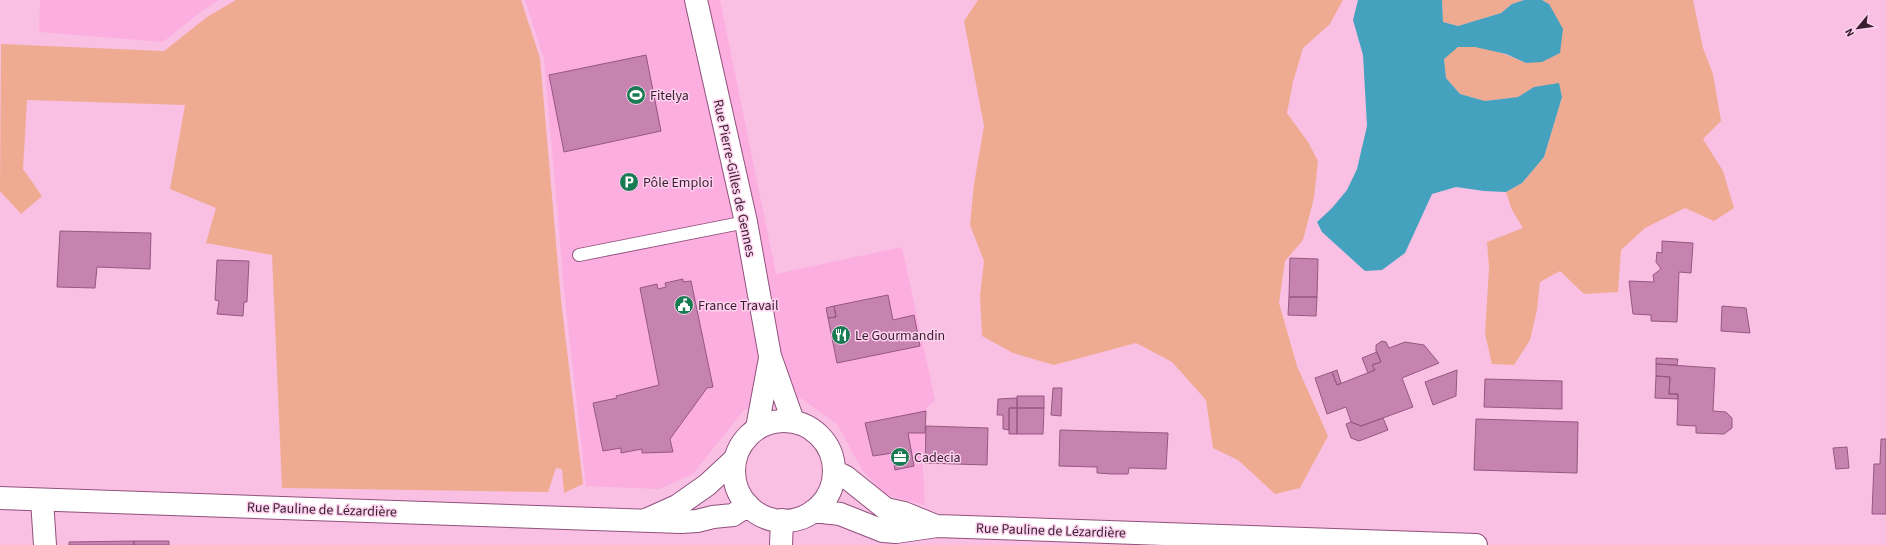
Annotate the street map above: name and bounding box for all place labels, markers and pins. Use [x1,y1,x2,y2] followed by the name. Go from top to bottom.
[625,84,647,106] sports icon: Fitelya
[650,86,689,106] place label: Fitelya
[618,171,640,193] parking icon: Pôle Emploi
[643,173,713,193] place label: Pôle Emploi
[673,294,695,316] public building icon: France Travail
[698,296,779,316] place label: France Travail
[830,324,852,346] restaurant icon: Le Gourmandin
[855,326,945,346] place label: Le Gourmandin
[889,446,911,468] office icon: Cadecia
[914,448,961,468] place label: Cadecia

